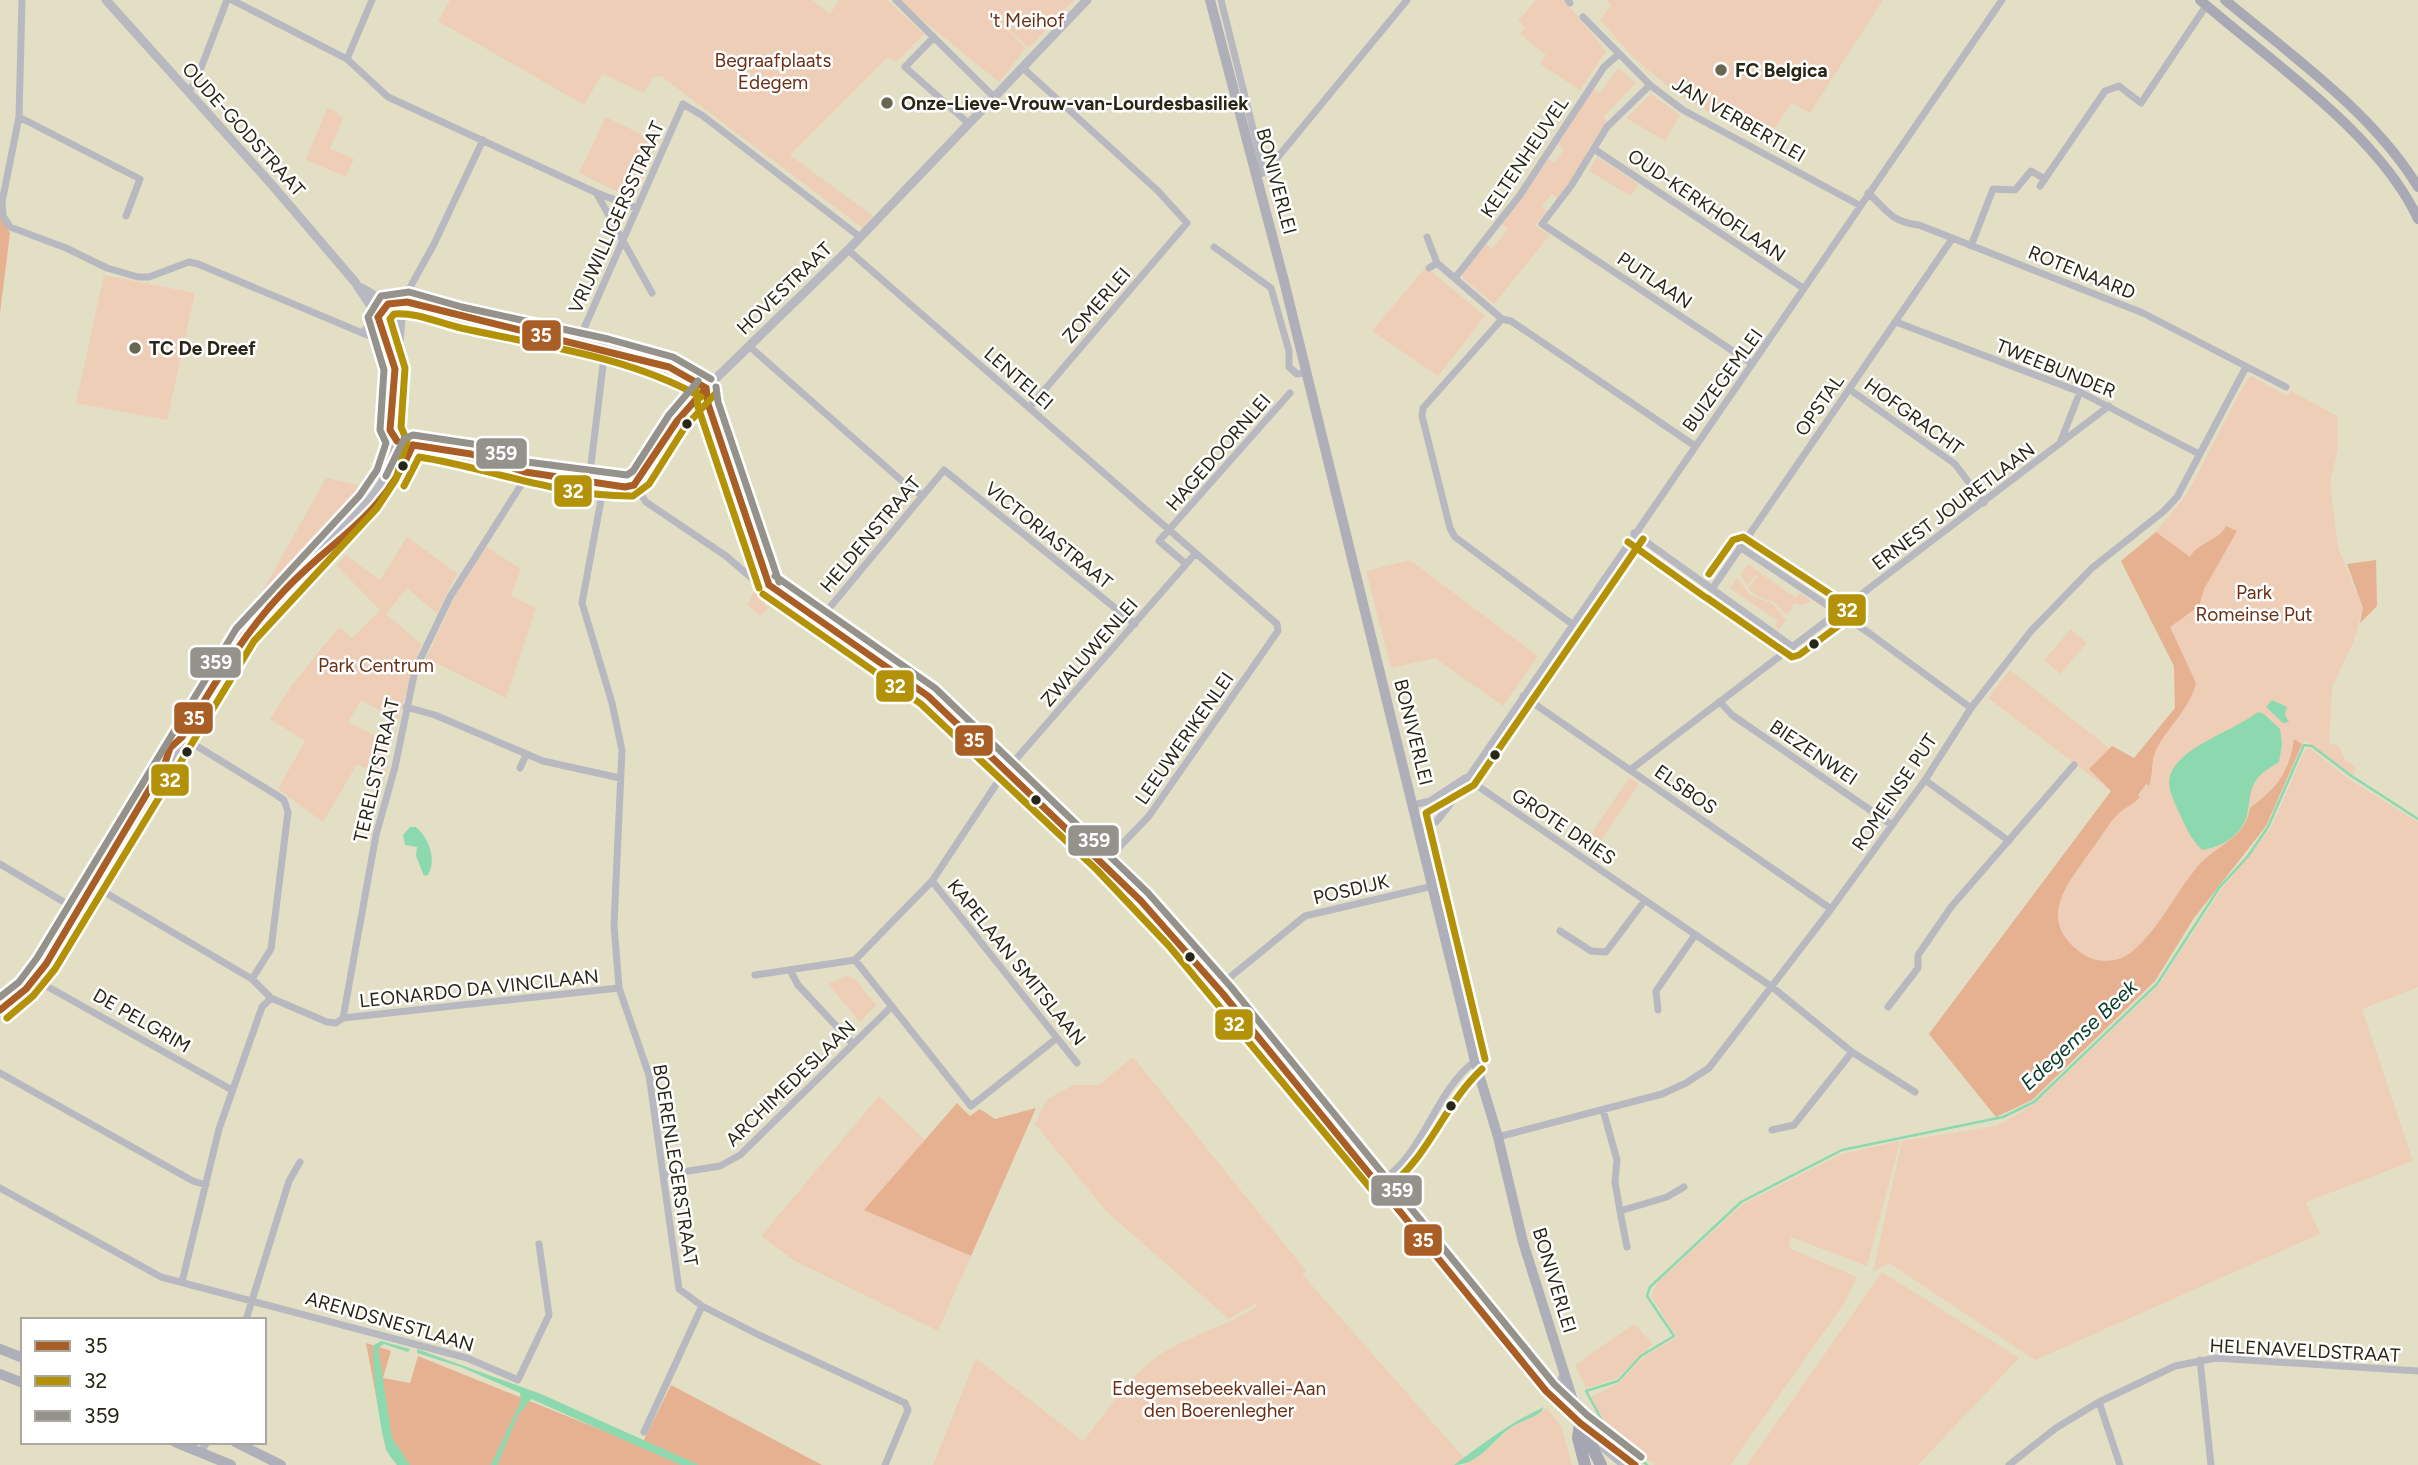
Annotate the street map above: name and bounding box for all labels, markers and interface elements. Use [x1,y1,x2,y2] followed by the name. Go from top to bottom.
[989,9,1065,32] park label: 't Meihof
[715,49,832,94] park label: Begraafplaats Edegem
[177,57,310,202] street label: OUDE-GODSTRAAT
[1735,59,1828,82] place label: FC Belgica
[1713,62,1729,78] marker: FC Belgica
[1668,72,1809,167] street label: JAN VERBERTLEI
[901,92,1249,115] place label: Onze-Lieve-Vrouw-van-Lourdesbasiliek
[1476,92,1573,222] street label: KELTENHEUVEL
[879,95,895,111] marker: Onze-Lieve-Vrouw-van-Lourdesbasiliek
[564,117,669,317] street label: VRIJWILLIGERSSTRAAT
[1251,126,1302,237] street label: BONIVERLEI
[1624,144,1790,267] street label: OUD-KERKHOFLAAN
[732,237,837,339] street label: HOVESTRAAT
[2025,241,2139,304] street label: ROTENAARD
[1613,247,1696,314] street label: PUTLAAN
[1057,263,1135,348] street label: ZOMERLEI
[521,319,562,352] line badge: 35
[530,324,552,347] text: 35
[1677,324,1767,436] street label: BUIZEGEMLEI
[1993,334,2119,403] street label: TWEEBUNDER
[149,337,256,360] place label: TC De Dreef
[127,340,143,356] marker: TC De Dreef
[979,342,1058,415] street label: LENTELEI
[1790,370,1849,440] street label: OPSTAL
[1860,373,1968,460] street label: HOFGRACHT
[1161,389,1276,516] street label: HAGEDOORNLEI
[680,417,694,431] unlabelled marker
[475,437,528,470] line badge: 359
[1867,438,2039,575] street label: ERNEST JOURETLAAN
[485,442,517,465] text: 359
[396,459,410,473] unlabelled marker
[815,471,926,597] street label: HELDENSTRAAT
[553,474,593,508] line badge: 32
[980,477,1117,594] street label: VICTORIASTRAAT
[562,480,584,503] text: 32
[2195,581,2313,626] park label: Park Romeinse Put
[1036,593,1143,711] street label: ZWALUWENLEI
[1827,593,1867,627] line badge: 32
[1836,599,1858,622] text: 32
[1807,637,1821,651] unlabelled marker
[189,646,242,679] line badge: 359
[200,651,232,674] text: 359
[318,654,434,677] park label: Park Centrum
[1130,668,1239,809] street label: LEEUWERIKENLEI
[875,669,915,703] line badge: 32
[884,675,906,698] text: 32
[1389,677,1438,788] street label: BONIVERLEI
[349,695,404,844] street label: TERELSTSTRAAT
[173,701,214,735] line badge: 35
[183,707,205,730] text: 35
[1766,715,1862,790] street label: BIEZENWEI
[954,724,994,757] line badge: 35
[963,729,985,752] text: 35
[1847,729,1942,855] street label: ROMEINSE PUT
[180,745,194,759] unlabelled marker
[1488,748,1502,762] unlabelled marker
[1650,760,1721,819] street label: ELSBOS
[150,763,190,797] line badge: 32
[159,769,181,792] text: 32
[1507,783,1620,870] street label: GROTE DRIES
[1029,793,1043,807] unlabelled marker
[1067,824,1120,857] line badge: 359
[1078,829,1110,852] text: 359
[1311,870,1392,909] street label: POSDIJK
[943,875,1091,1050] street label: KAPELAAN SMITSLAAN
[1183,950,1197,964] unlabelled marker
[358,964,600,1013] street label: LEONARDO DA VINCILAAN
[2015,974,2143,1095] water label: Edegemse Beek
[89,983,195,1058] street label: DE PELGRIM
[1214,1008,1254,1041] line badge: 32
[1223,1013,1245,1036] text: 32
[721,1016,860,1151] street label: ARCHIMEDESLAAN
[648,1062,703,1268] street label: BOERENLEGERSTRAAT
[1444,1099,1458,1113] unlabelled marker
[1370,1174,1423,1207] line badge: 359
[1381,1179,1413,1202] text: 359
[1403,1223,1443,1257] line badge: 35
[1528,1225,1581,1336] street label: BONIVERLEI
[1412,1229,1434,1252] text: 35
[303,1286,477,1356] street label: ARENDSNESTLAAN
[21,1318,266,1444] legend
[84,1333,108,1358] text: 35
[2209,1334,2401,1367] street label: HELENAVELDSTRAAT
[84,1368,107,1393] text: 32
[1112,1377,1326,1422] park label: Edegemsebeekvallei-Aan den Boerenlegher
[84,1403,119,1428] text: 359

